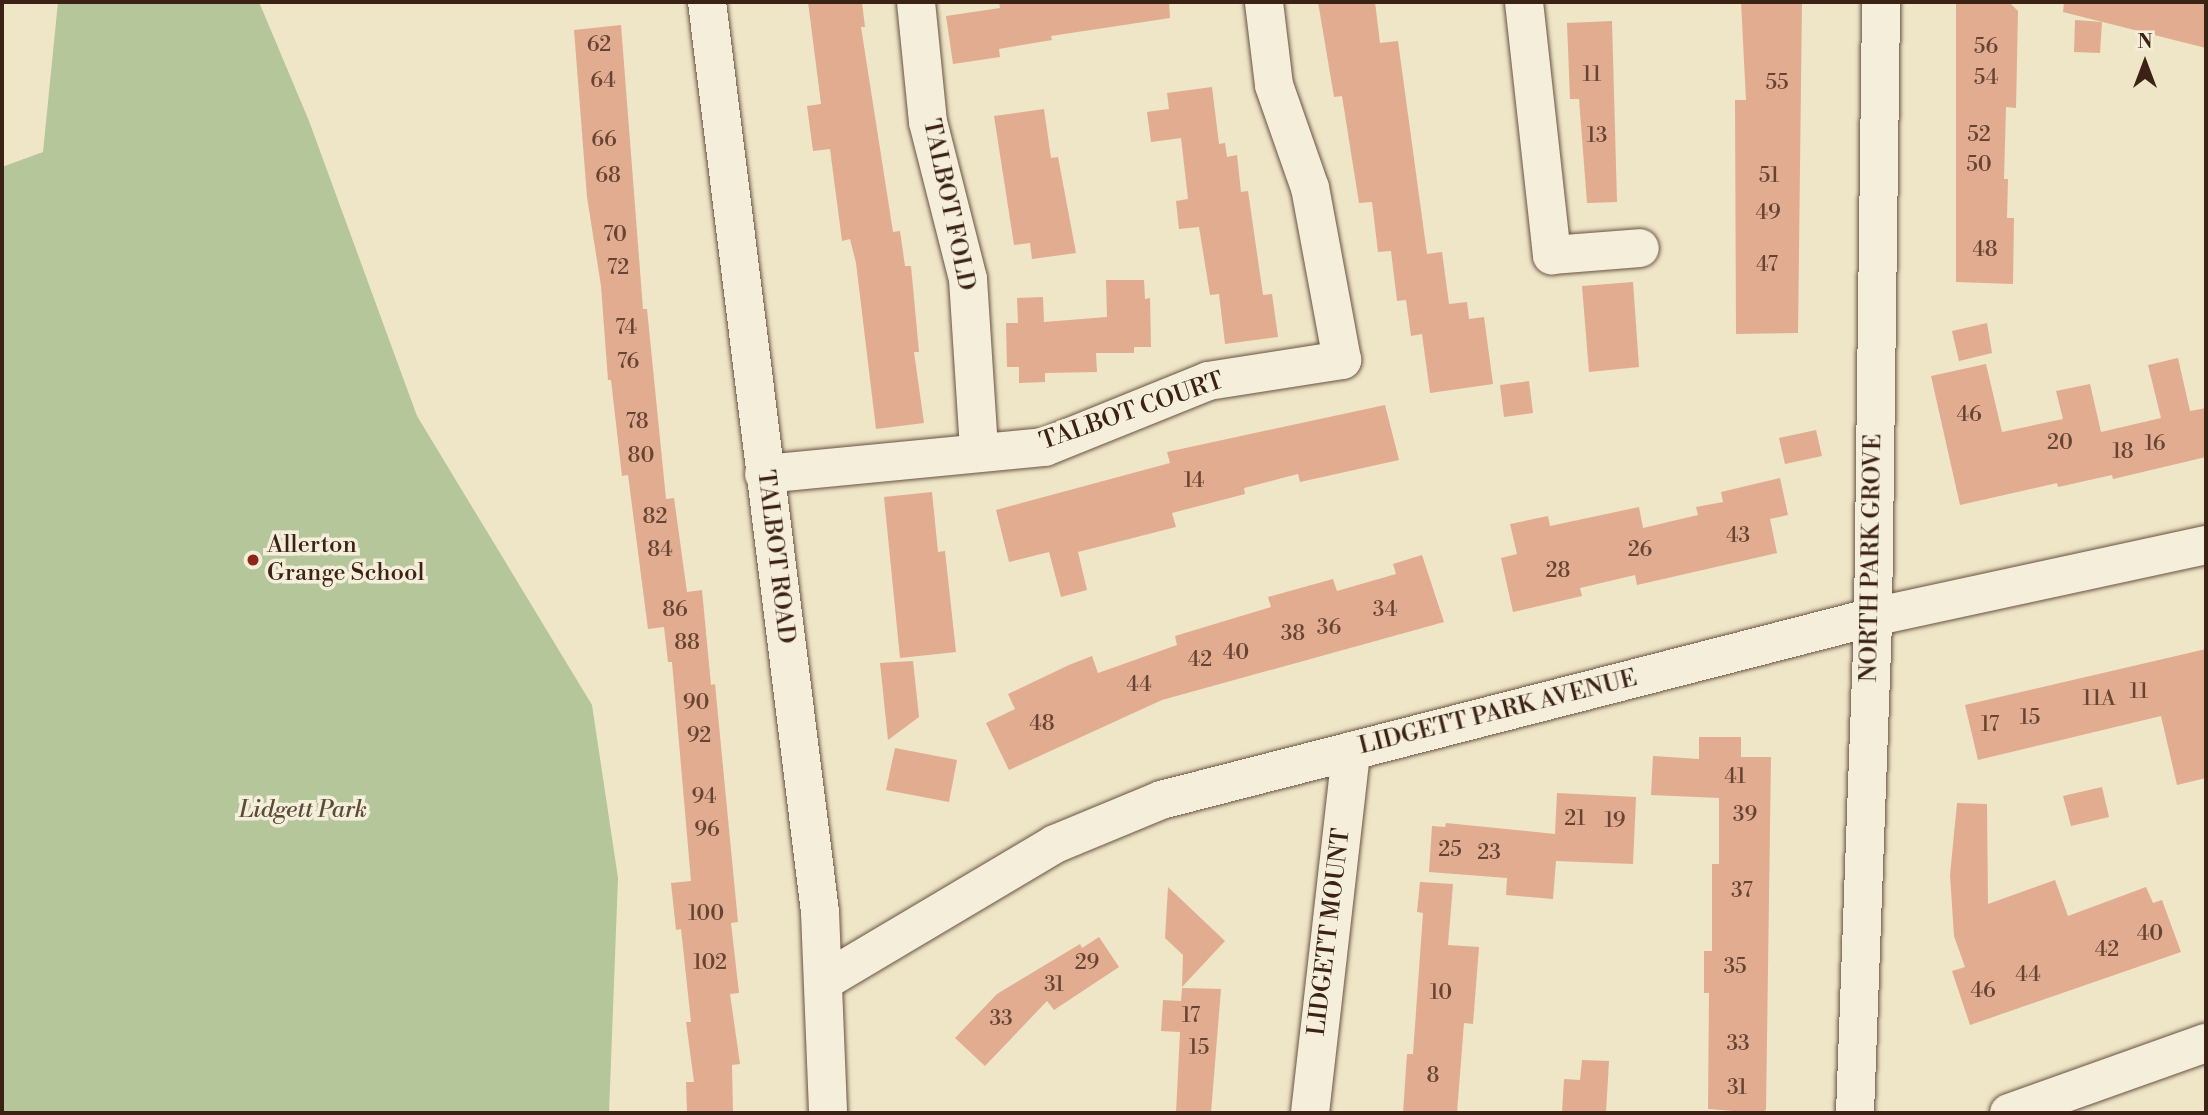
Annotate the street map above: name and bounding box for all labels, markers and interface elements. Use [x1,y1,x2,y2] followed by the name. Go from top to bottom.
[2110,28,2180,98] north arrow
[2137,30,2153,54] text: N
[587,32,611,58] house number: 62
[1974,34,1998,60] house number: 56
[1583,62,1601,88] house number: 11
[1974,65,1998,91] house number: 54
[590,68,616,94] house number: 64
[1765,70,1789,96] house number: 55
[916,116,980,294] street label: TALBOT FOLD
[1967,122,1991,148] house number: 52
[1587,123,1607,149] house number: 13
[591,127,617,153] house number: 66
[1966,152,1992,178] house number: 50
[595,163,621,189] house number: 68
[1759,163,1779,189] house number: 51
[1755,200,1781,226] house number: 49
[603,222,627,248] house number: 70
[1972,237,1998,263] house number: 48
[1756,252,1778,278] house number: 47
[607,255,629,281] house number: 72
[615,315,637,341] house number: 74
[617,349,639,375] house number: 76
[1036,367,1228,457] street label: TALBOT COURT
[1956,402,1982,428] house number: 46
[625,409,649,435] house number: 78
[2047,430,2073,456] house number: 20
[2144,431,2166,457] house number: 16
[1855,433,1889,683] street label: NORTH PARK GROVE
[2112,439,2134,465] house number: 18
[628,443,654,469] house number: 80
[750,468,800,646] street label: TALBOT ROAD
[1184,468,1204,494] house number: 14
[643,504,667,530] house number: 82
[1726,523,1750,549] house number: 43
[267,532,425,588] place label: Allerton Grange School
[647,537,673,563] house number: 84
[1628,537,1652,563] house number: 26
[245,552,261,568] marker: Allerton Grange School
[1546,558,1570,584] house number: 28
[662,597,688,623] house number: 86
[1373,597,1397,623] house number: 34
[1317,615,1341,641] house number: 36
[1281,621,1305,647] house number: 38
[674,630,700,656] house number: 88
[1223,640,1249,666] house number: 40
[1188,647,1212,673] house number: 42
[1356,664,1640,762] street label: LIDGETT PARK AVENUE
[1126,672,1152,698] house number: 44
[2130,679,2148,705] house number: 11
[2082,686,2116,712] house number: 11A
[683,690,709,716] house number: 90
[2020,705,2040,731] house number: 15
[1029,711,1055,737] house number: 48
[1981,712,1999,738] house number: 17
[687,723,711,749] house number: 92
[1724,764,1746,790] house number: 41
[691,784,717,810] house number: 94
[239,797,367,825] park label: Lidgett Park
[1733,802,1757,828] house number: 39
[1564,806,1586,832] house number: 21
[1604,808,1626,834] house number: 19
[694,817,720,843] house number: 96
[1303,827,1357,1037] street label: LIDGETT MOUNT
[1438,837,1462,863] house number: 25
[1477,840,1501,866] house number: 23
[1731,878,1753,904] house number: 37
[688,901,724,927] house number: 100
[2137,921,2163,947] house number: 40
[2095,937,2119,963] house number: 42
[693,950,727,976] house number: 102
[1075,950,1099,976] house number: 29
[1723,954,1747,980] house number: 35
[2015,962,2041,988] house number: 44
[1044,972,1064,998] house number: 31
[1970,978,1996,1004] house number: 46
[1430,980,1452,1006] house number: 10
[1182,1003,1200,1029] house number: 17
[989,1006,1013,1032] house number: 33
[1726,1031,1750,1057] house number: 33
[1189,1035,1209,1061] house number: 15
[1427,1063,1439,1089] house number: 8
[1727,1075,1747,1101] house number: 31

